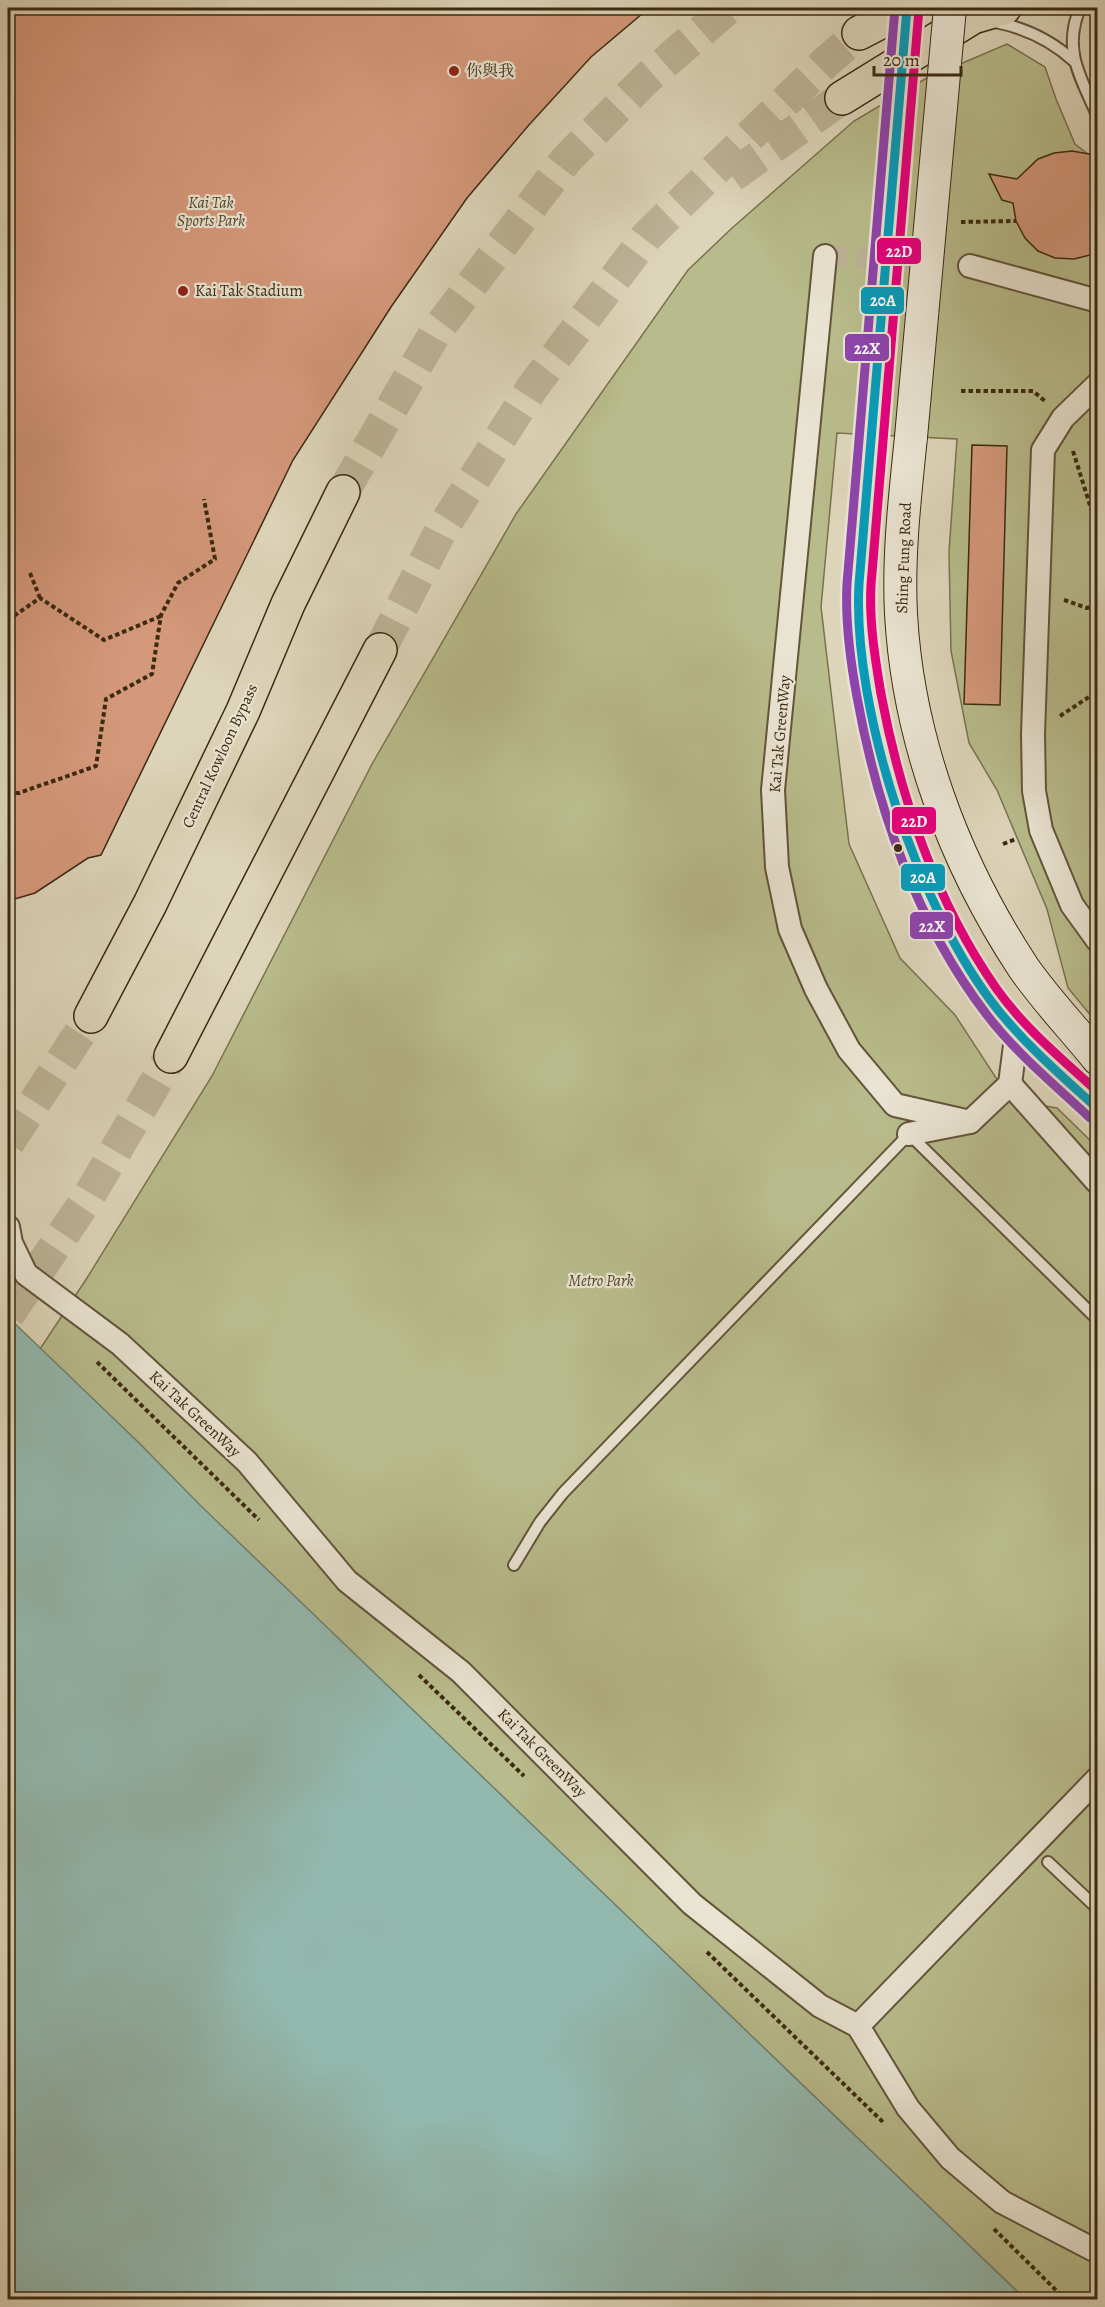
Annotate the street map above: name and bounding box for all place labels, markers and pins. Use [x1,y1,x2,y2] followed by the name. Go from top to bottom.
[466,60,514,82] place label: 你與我
[447,64,461,78] marker: 你與我
[195,280,303,302] place label: Kai Tak Stadium
[176,284,190,298] marker: Kai Tak Stadium
[892,842,904,854] unlabelled marker

